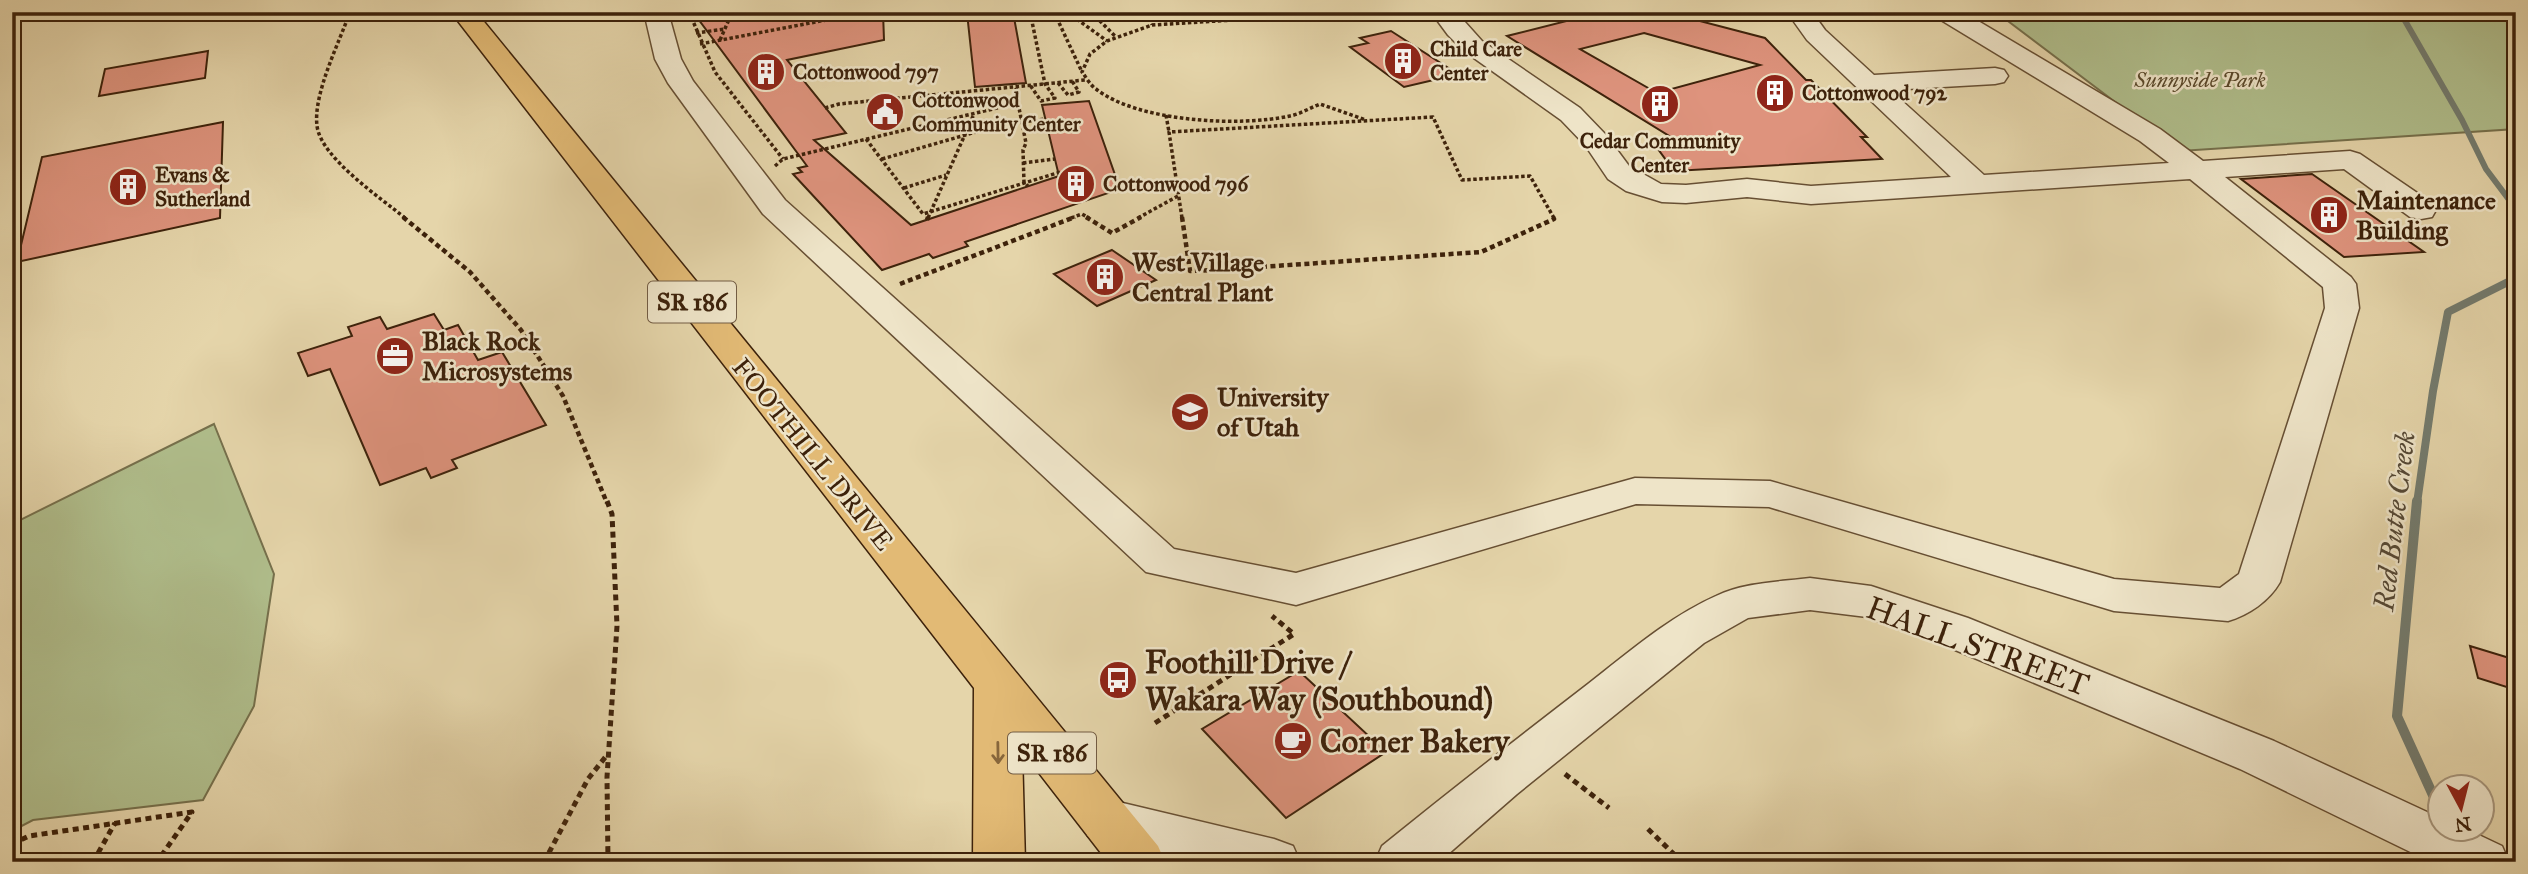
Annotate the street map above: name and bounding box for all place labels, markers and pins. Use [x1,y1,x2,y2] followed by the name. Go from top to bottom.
[1430,36,1522,86] place label: Child Care Center
[1382,40,1424,82] building icon: Child Care Center
[745,51,787,93] building icon: Cottonwood 797
[793,59,939,85] place label: Cottonwood 797
[1754,72,1796,114] building icon: Cottonwood 792
[1802,80,1947,106] place label: Cottonwood 792
[1639,83,1681,125] building icon: Cedar Community Center
[912,87,1082,137] place label: Cottonwood Community Center
[864,91,906,133] public building icon: Cottonwood Community Center
[1580,128,1741,178] place label: Cedar Community Center
[155,162,251,212] place label: Evans & Sutherland
[1055,163,1097,205] building icon: Cottonwood 796
[107,166,149,208] building icon: Evans & Sutherland
[1103,171,1249,197] place label: Cottonwood 796
[2356,184,2496,247] place label: Maintenance Building
[2308,194,2350,236] building icon: Maintenance Building
[1132,246,1274,308] place label: West Village Central Plant
[1084,256,1126,298] building icon: West Village Central Plant
[422,325,573,387] place label: Black Rock Microsystems
[374,335,416,377] office icon: Black Rock Microsystems
[1217,381,1330,443] place label: University of Utah
[1169,391,1211,433] school or university icon: University of Utah
[1145,643,1493,719] place label: Foothill Drive / Wakara Way (Southbound)
[1097,659,1139,701] bus stop icon: Foothill Drive / Wakara Way (Southbound)
[1272,720,1314,762] cafe icon: Corner Bakery
[1320,722,1510,761] place label: Corner Bakery

